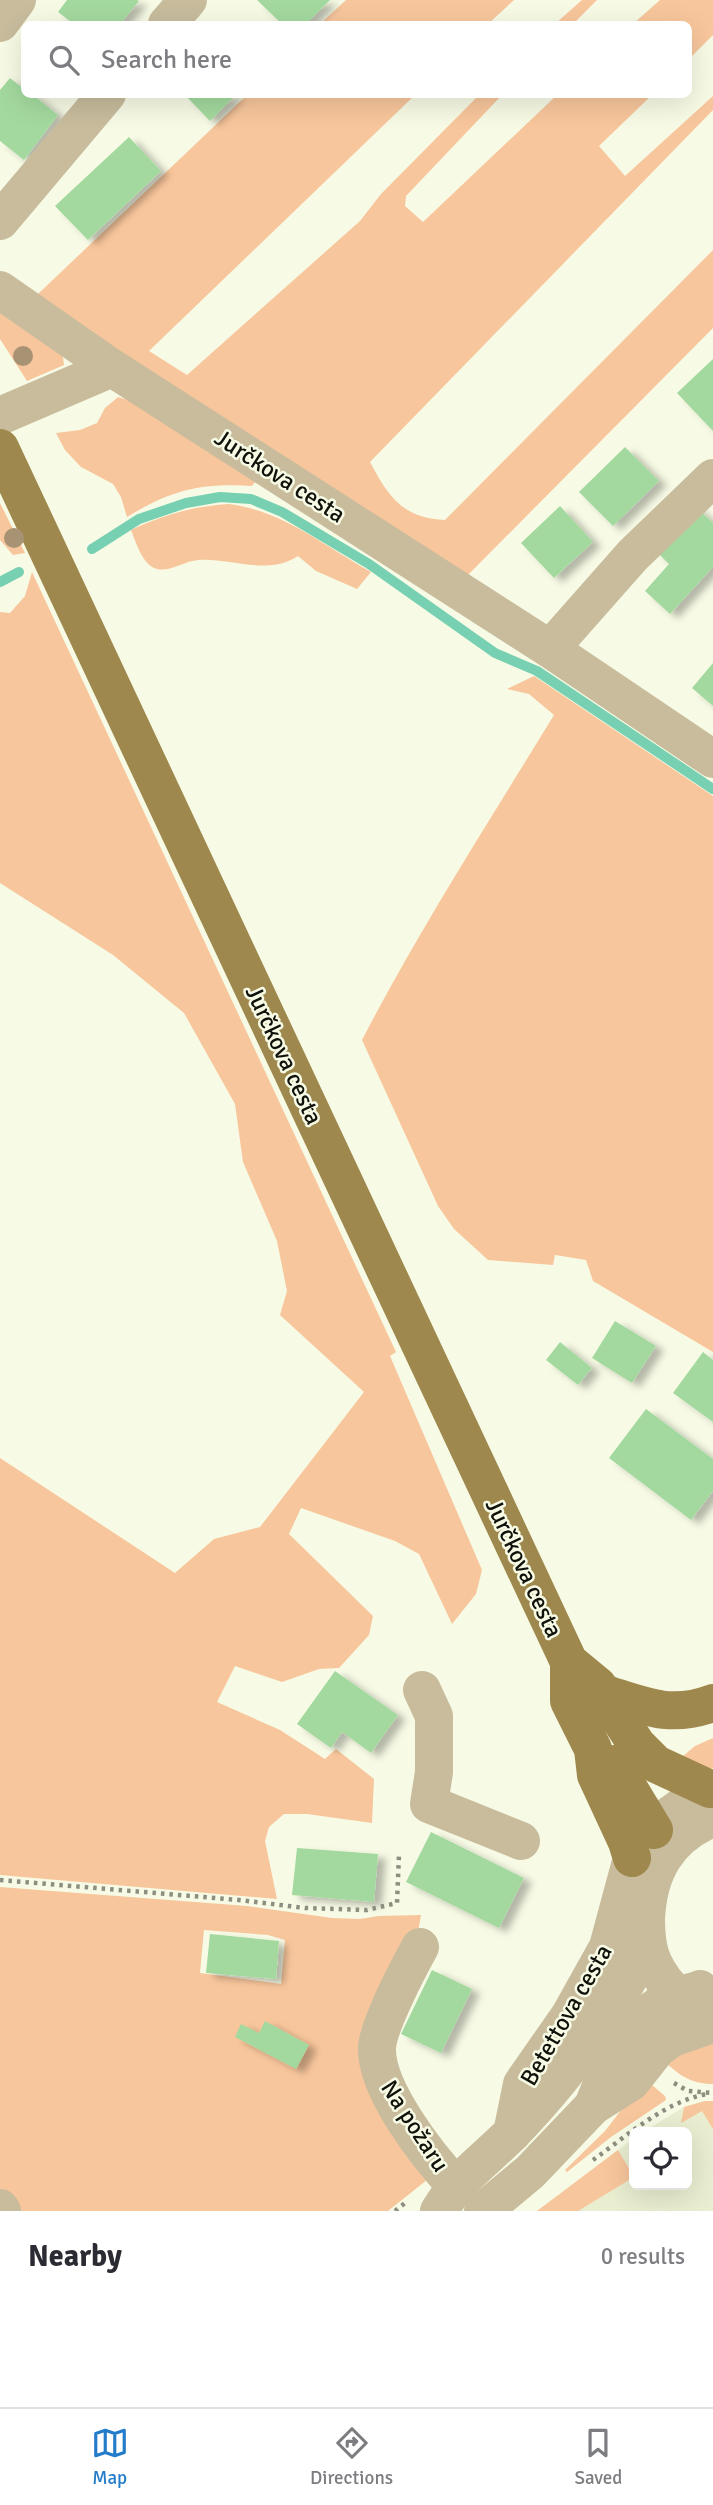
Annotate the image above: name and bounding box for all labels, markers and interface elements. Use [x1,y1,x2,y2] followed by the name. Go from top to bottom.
[21,21,692,98] search box
[45,41,83,79] icon: search
[101,44,232,76] text: Search here
[209,423,351,529] street label: Jurčkova cesta
[239,981,329,1129] street label: Jurčkova cesta
[479,1494,569,1642] street label: Jurčkova cesta
[513,1939,619,2091] street label: Betettova cesta
[374,2074,456,2178] street label: Na požaru
[629,2127,692,2190] map controls
[629,2127,692,2190] button: locate
[28,2238,122,2275] text: Nearby
[601,2242,685,2271] text: 0 results
[91,2424,129,2490] tab: Map
[310,2424,393,2490] tab: Directions
[574,2424,622,2490] tab: Saved

